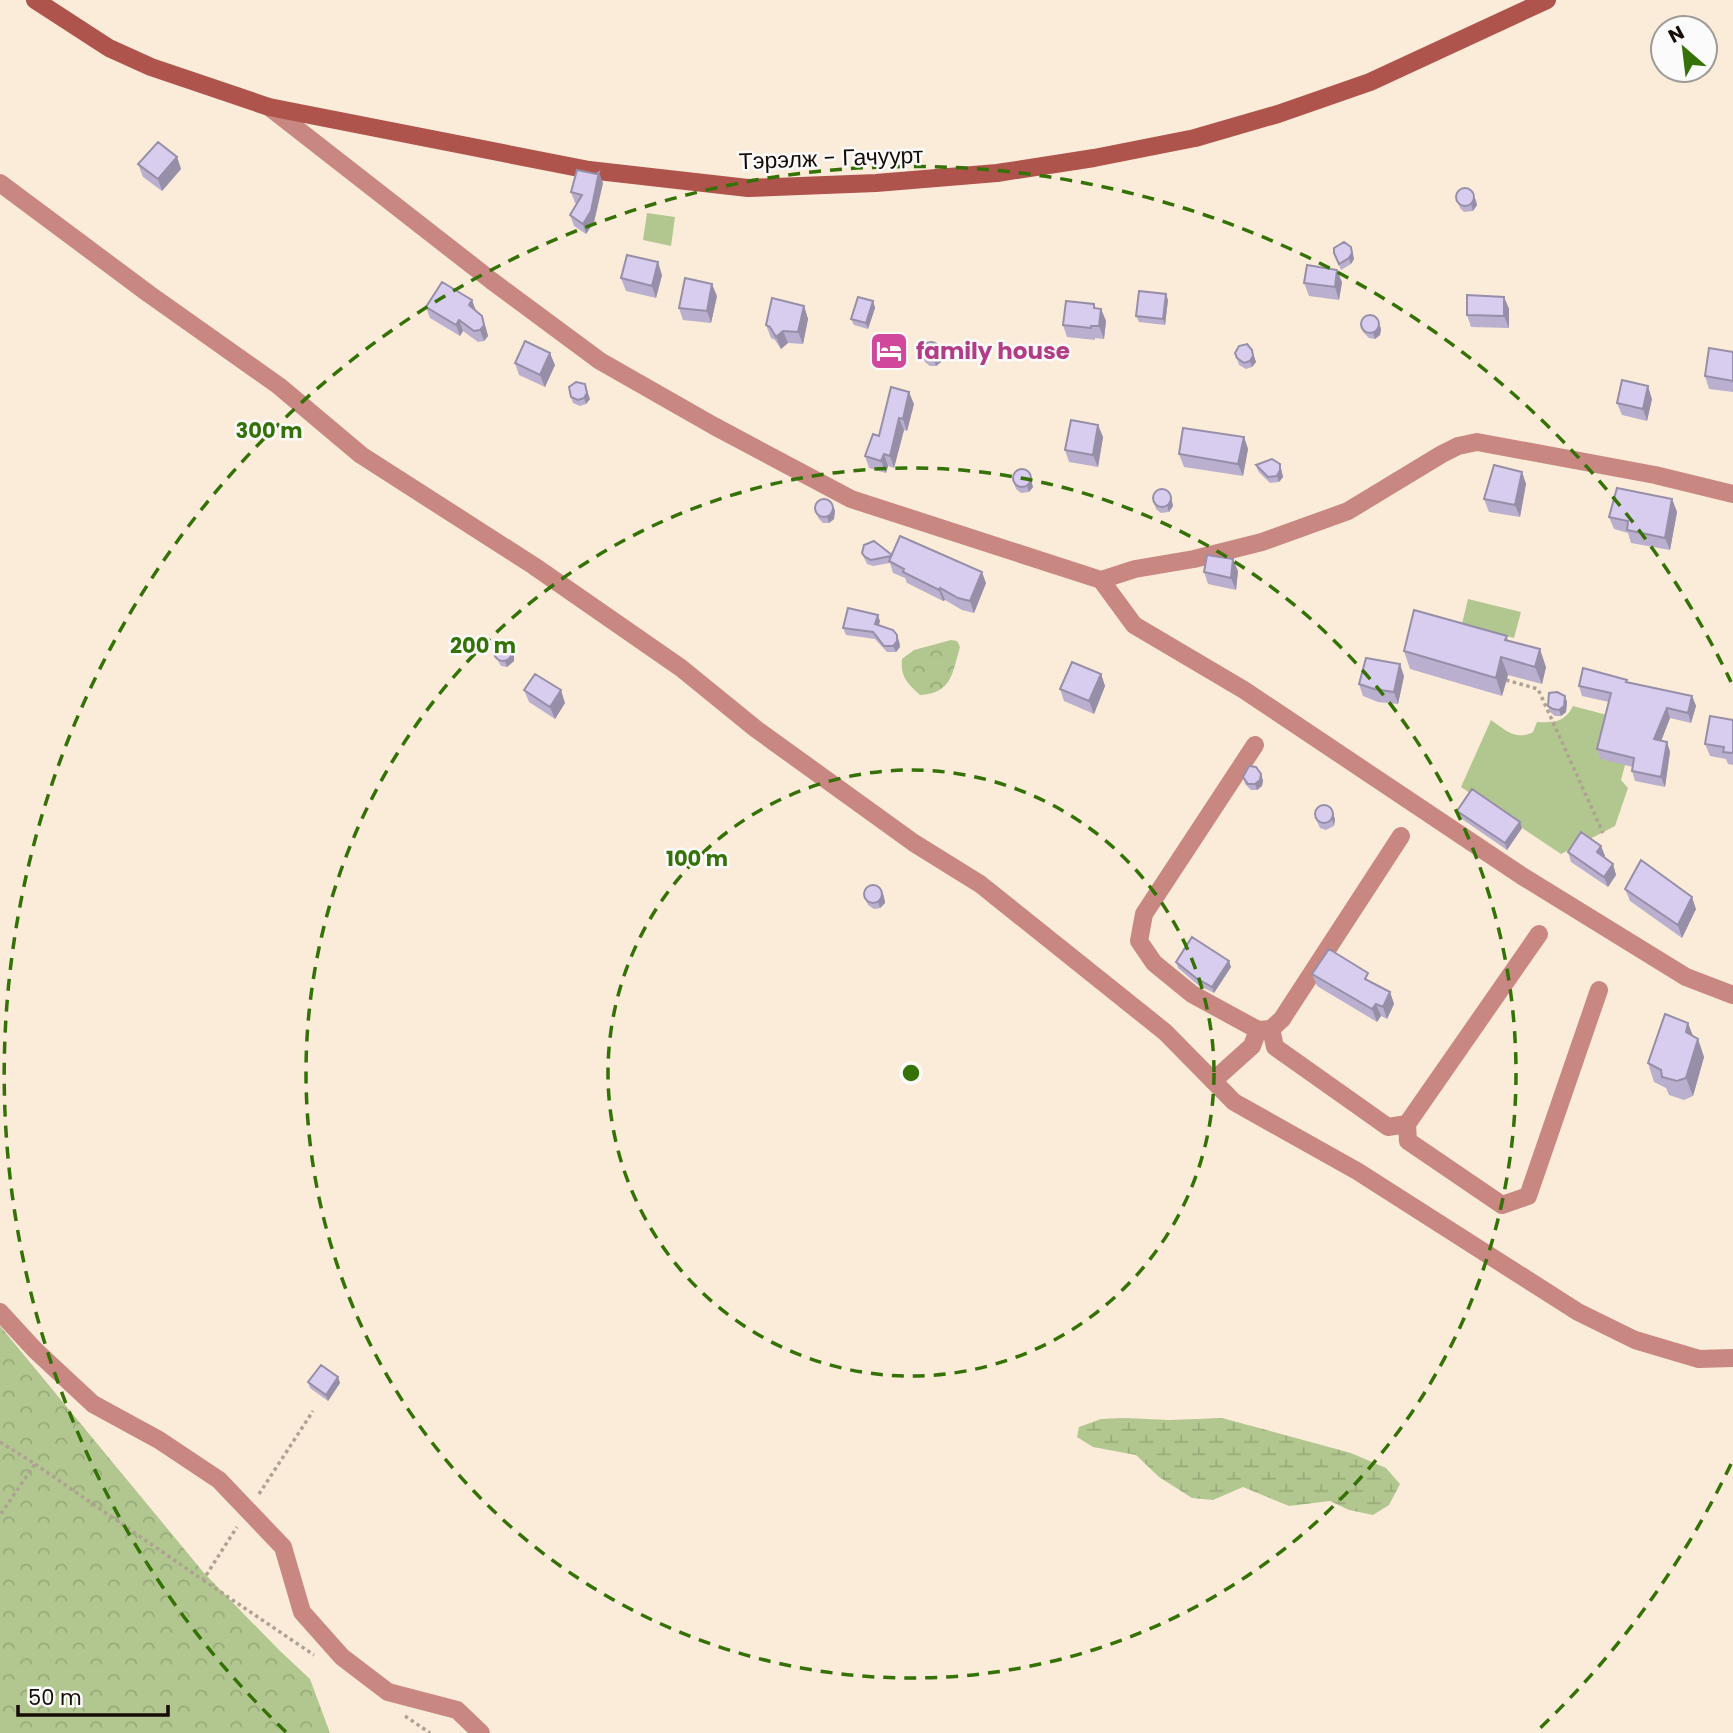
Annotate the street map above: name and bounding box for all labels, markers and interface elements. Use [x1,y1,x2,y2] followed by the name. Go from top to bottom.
[1649,14,1719,84] north arrow
[1664,19,1689,50] text: N
[738,139,924,177] street label: Тэрэлж - Гачуурт
[868,330,910,372] hotel icon: family house
[916,335,1070,367] place label: family house
[236,416,302,445] text: 300 m
[450,631,516,660] text: 200 m
[666,844,728,873] text: 100 m
[899,1061,923,1085] centre of rings
[18,1674,168,1718] scale bar
[28,1683,82,1712] text: 50 m

